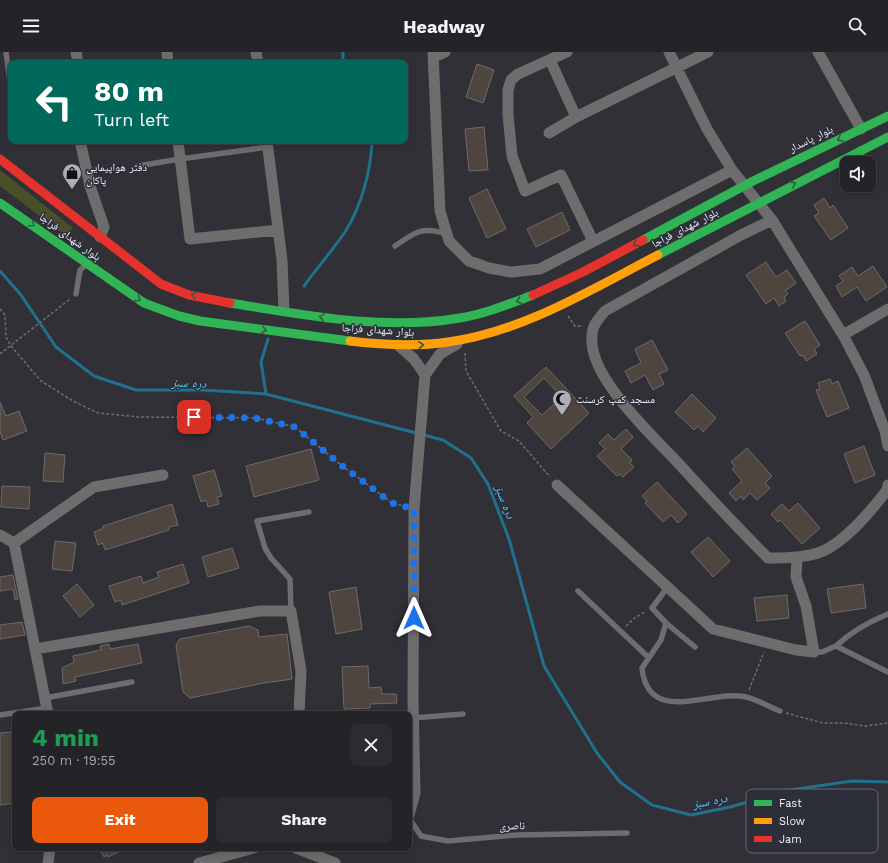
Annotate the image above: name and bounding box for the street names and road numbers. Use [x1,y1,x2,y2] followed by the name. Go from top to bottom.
[786,123,835,156] street label: بلوار پاسدار
[650,206,720,250] street label: بلوار شهدای فراجا
[37,210,103,264] street label: بلوار شهدای فراجا
[341,321,415,339] street label: بلوار شهدای فراجا
[499,819,525,833] street label: ناصری

